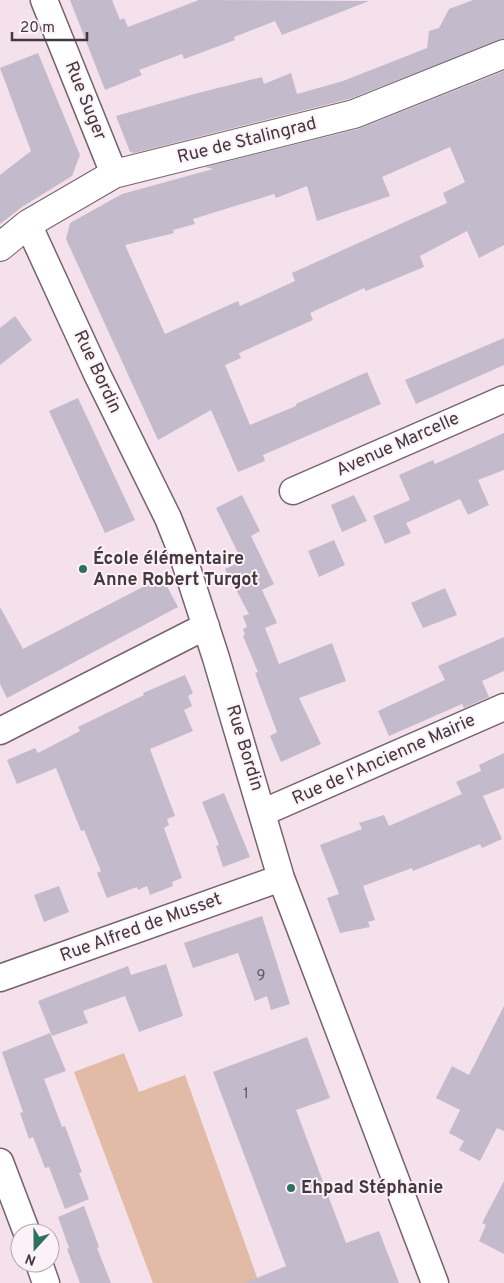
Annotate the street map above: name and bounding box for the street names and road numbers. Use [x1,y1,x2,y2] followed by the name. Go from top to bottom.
[59,58,111,144] street label: Rue Suger
[175,113,319,169] street label: Rue de Stalingrad
[68,327,126,417] street label: Rue Bordin
[333,408,463,482] street label: Avenue Marcelle
[220,702,268,794] street label: Rue Bordin
[289,709,479,811] street label: Rue de l'Ancienne Mairie
[57,888,225,968] street label: Rue Alfred de Musset

